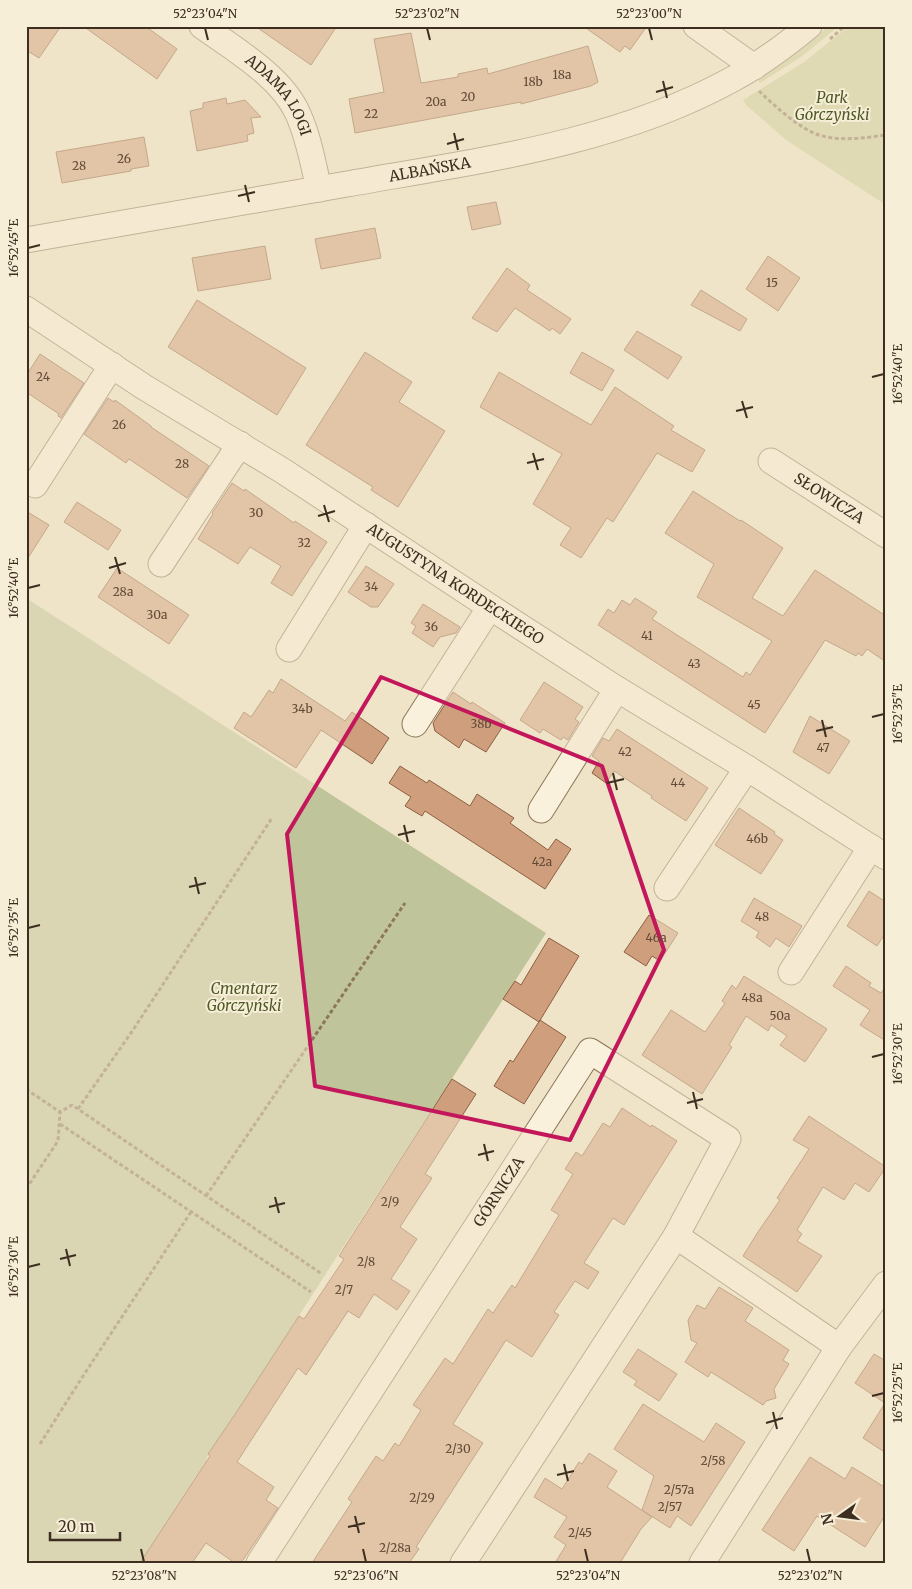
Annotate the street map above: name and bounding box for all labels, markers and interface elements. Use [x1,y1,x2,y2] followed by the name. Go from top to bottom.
[173,6,238,21] text: 52°23'04"N
[395,6,460,21] text: 52°23'02"N
[616,6,683,21] text: 52°23'00"N
[241,49,316,138] street label: ADAMA LOGI
[553,67,572,82] house number: 18a
[523,74,543,89] house number: 18b
[795,88,869,124] park label: Park Górczyński
[461,89,476,104] house number: 20
[425,94,447,109] house number: 20a
[364,106,378,121] house number: 22
[117,151,131,166] house number: 26
[386,153,473,186] street label: ALBAŃSKA
[72,158,86,173] house number: 28
[6,218,21,277] text: 16°52'45"E
[766,275,778,290] house number: 15
[890,343,905,404] text: 16°52'40"E
[36,369,51,384] house number: 24
[112,417,126,432] house number: 26
[175,456,189,471] house number: 28
[791,468,868,528] street label: SŁOWICZA
[249,505,263,520] house number: 30
[363,518,548,648] street label: AUGUSTYNA KORDECKIEGO
[297,535,311,550] house number: 32
[6,557,21,618] text: 16°52'40"E
[364,579,379,594] house number: 34
[113,584,134,599] house number: 28a
[147,607,168,622] house number: 30a
[424,619,438,634] house number: 36
[641,628,654,643] house number: 41
[687,656,701,671] house number: 43
[890,684,905,744] text: 16°52'35"E
[747,697,761,712] house number: 45
[291,701,313,716] house number: 34b
[470,716,492,731] house number: 38b
[816,740,830,755] house number: 47
[618,744,632,759] house number: 42
[671,775,686,790] house number: 44
[746,831,768,846] house number: 46b
[532,854,553,869] house number: 42a
[6,898,21,958] text: 16°52'35"E
[755,909,769,924] house number: 48
[645,930,667,945] house number: 46a
[207,979,281,1015] park label: Cmentarz Górczyński
[741,990,763,1005] house number: 48a
[770,1008,791,1023] house number: 50a
[890,1023,905,1085] text: 16°52'30"E
[469,1153,528,1230] street label: GÓRNICZA
[381,1194,399,1209] house number: 2/9
[6,1236,21,1298] text: 16°52'30"E
[357,1254,375,1269] house number: 2/8
[335,1282,353,1297] house number: 2/7
[890,1363,905,1423] text: 16°52'25"E
[445,1441,471,1456] house number: 2/30
[701,1453,725,1468] house number: 2/58
[664,1482,695,1497] house number: 2/57a
[409,1490,435,1505] house number: 2/29
[814,1492,864,1542] north arrow
[658,1499,682,1514] house number: 2/57
[50,1509,120,1541] scale bar
[817,1512,837,1527] text: N
[58,1517,95,1536] text: 20 m
[568,1525,592,1540] house number: 2/45
[379,1540,412,1555] house number: 2/28a
[111,1568,177,1583] text: 52°23'08"N
[334,1568,399,1583] text: 52°23'06"N
[556,1568,621,1583] text: 52°23'04"N
[778,1568,843,1583] text: 52°23'02"N

